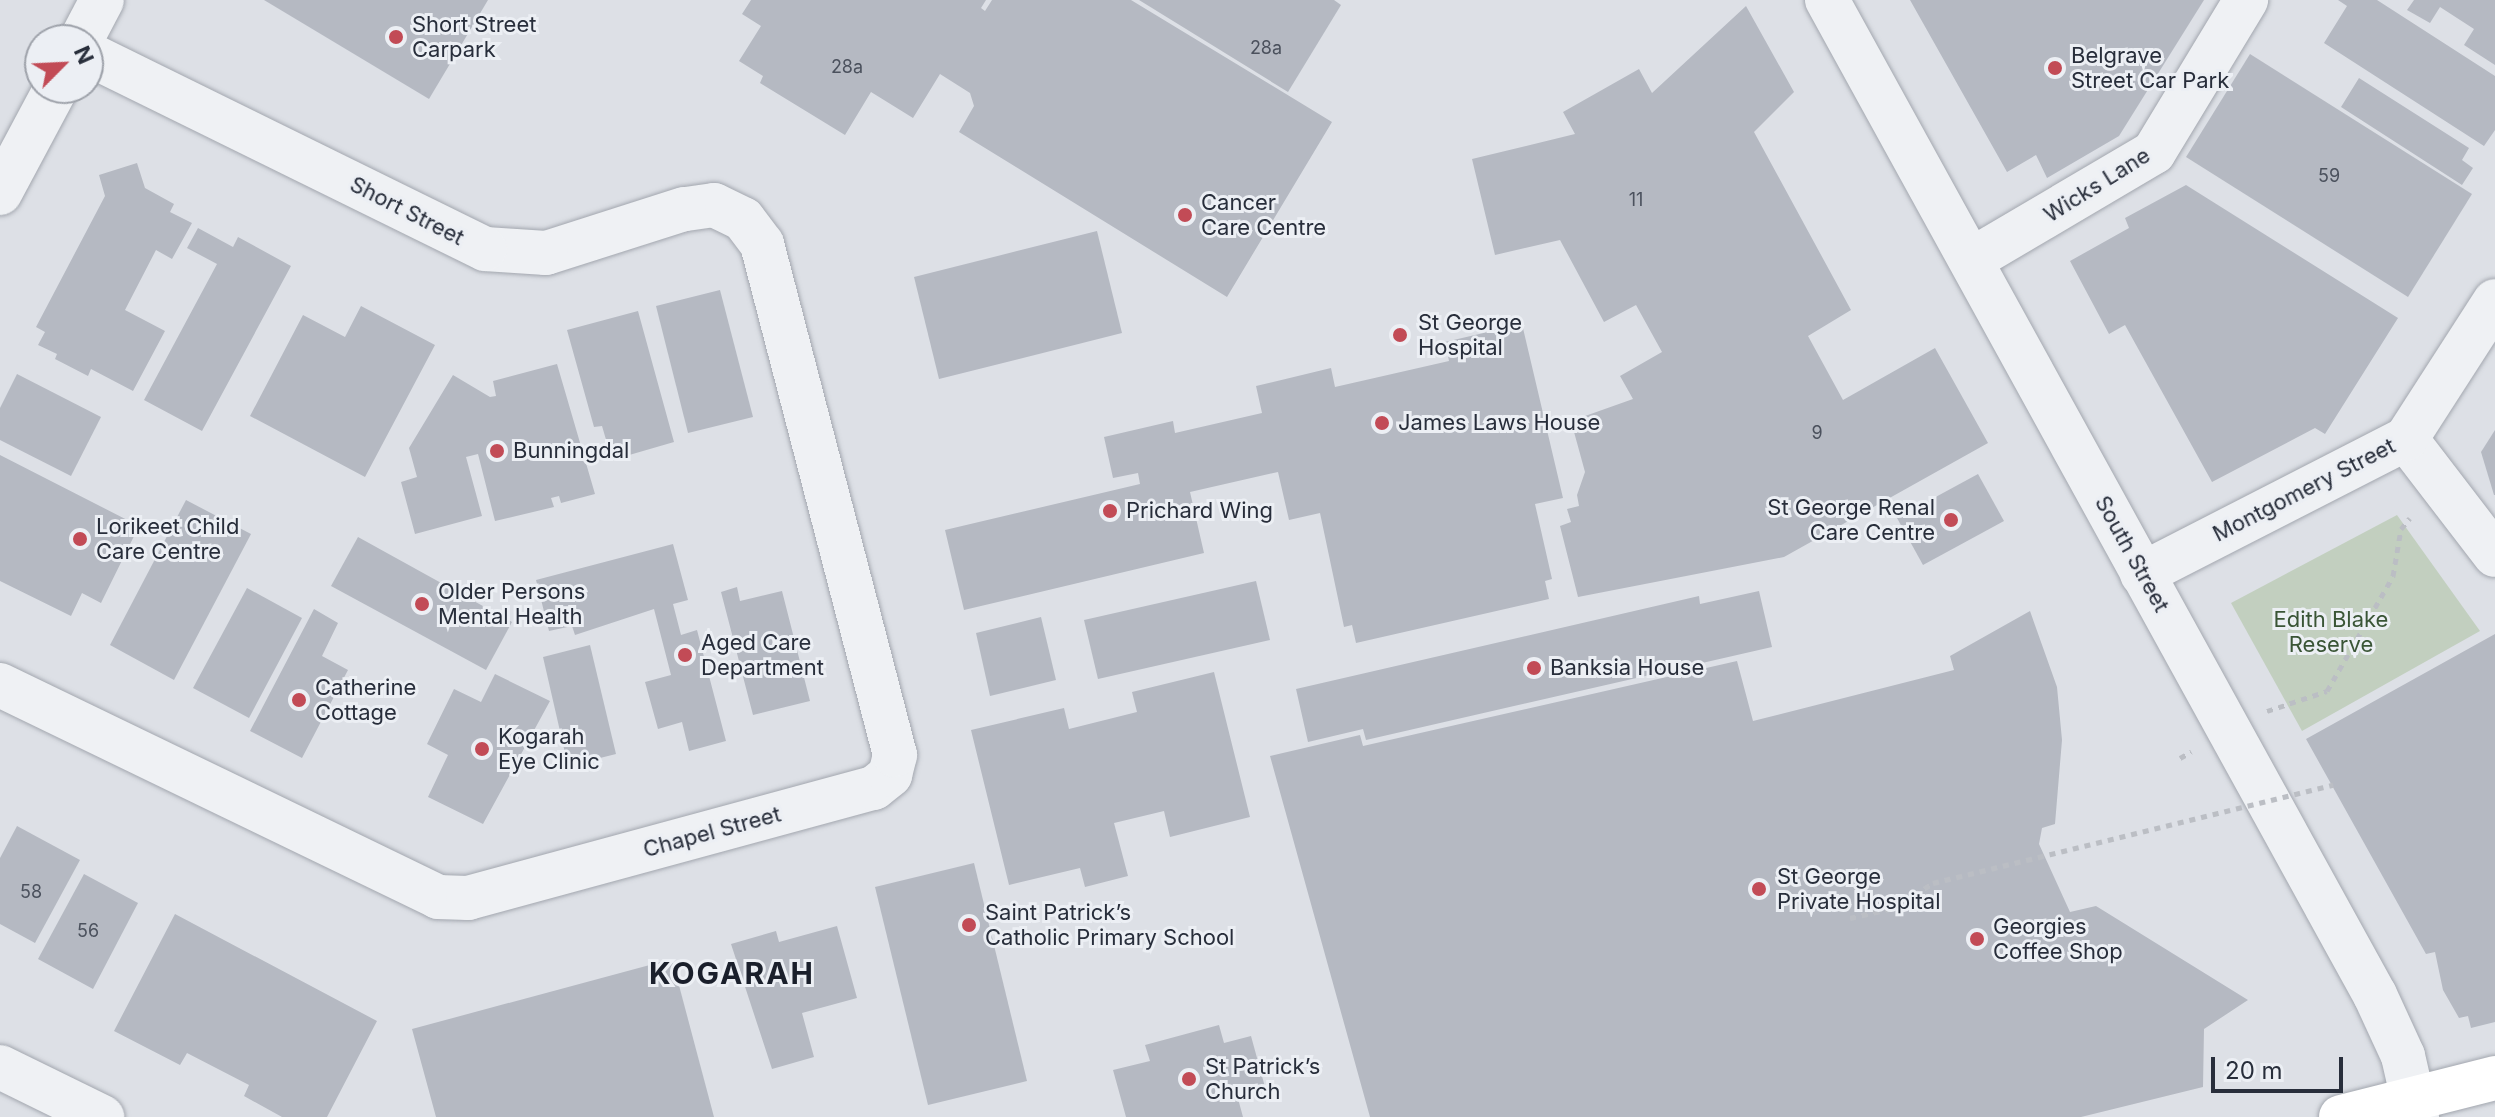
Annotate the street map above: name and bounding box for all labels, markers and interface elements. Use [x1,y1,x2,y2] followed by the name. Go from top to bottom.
[412,11,536,62] place label: Short Street Carpark
[24,24,104,104] north arrow
[387,28,405,46] marker: Short Street Carpark
[1250,37,1282,59] house number: 28a
[69,42,99,68] text: N
[2071,42,2229,94] place label: Belgrave Street Car Park
[831,56,863,78] house number: 28a
[2046,59,2064,77] marker: Belgrave Street Car Park
[2039,142,2155,228] street label: Wicks Lane
[2318,165,2340,187] house number: 59
[346,171,468,251] street label: Short Street
[1201,189,1326,240] place label: Cancer Care Centre
[1629,189,1643,211] house number: 11
[1176,206,1194,224] marker: Cancer Care Centre
[1418,309,1522,360] place label: St George Hospital
[1389,324,1411,346] marker: St George Hospital
[1398,410,1600,436] place label: James Laws House
[1373,414,1391,432] marker: James Laws House
[1811,422,1823,444] house number: 9
[2208,433,2400,547] street label: Montgomery Street
[513,438,629,464] place label: Bunningdal
[488,442,506,460] marker: Bunningdal
[2089,491,2175,617] street label: South Street
[1767,494,1935,546] place label: St George Renal Care Centre
[1126,498,1273,524] place label: Prichard Wing
[1101,502,1119,520] marker: Prichard Wing
[1942,511,1960,529] marker: St George Renal Care Centre
[96,513,239,564] place label: Lorikeet Child Care Centre
[71,530,89,548] marker: Lorikeet Child Care Centre
[438,578,585,630] place label: Older Persons Mental Health
[413,595,431,613] marker: Older Persons Mental Health
[2274,606,2388,658] park label: Edith Blake Reserve
[701,629,824,680] place label: Aged Care Department
[676,646,694,664] marker: Aged Care Department
[1550,655,1704,681] place label: Banksia House
[1525,659,1543,677] marker: Banksia House
[315,674,416,726] place label: Catherine Cottage
[290,691,308,709] marker: Catherine Cottage
[498,723,600,774] place label: Kogarah Eye Clinic
[473,740,491,758] marker: Kogarah Eye Clinic
[640,801,784,863] street label: Chapel Street
[1777,863,1941,914] place label: St George Private Hospital
[1748,878,1770,900] marker: St George Private Hospital
[20,881,42,903] house number: 58
[985,899,1234,950] place label: Saint Patrick’s Catholic Primary School
[1993,913,2123,964] place label: Georgies Coffee Shop
[960,916,978,934] marker: Saint Patrick’s Catholic Primary School
[77,920,99,942] house number: 56
[1968,930,1986,948] marker: Georgies Coffee Shop
[649,955,815,991] district label: KOGARAH
[2215,1041,2347,1091] scale bar
[1205,1053,1320,1104] place label: St Patrick’s Church
[2225,1056,2283,1085] text: 20 m
[1180,1070,1198,1088] marker: St Patrick’s Church

